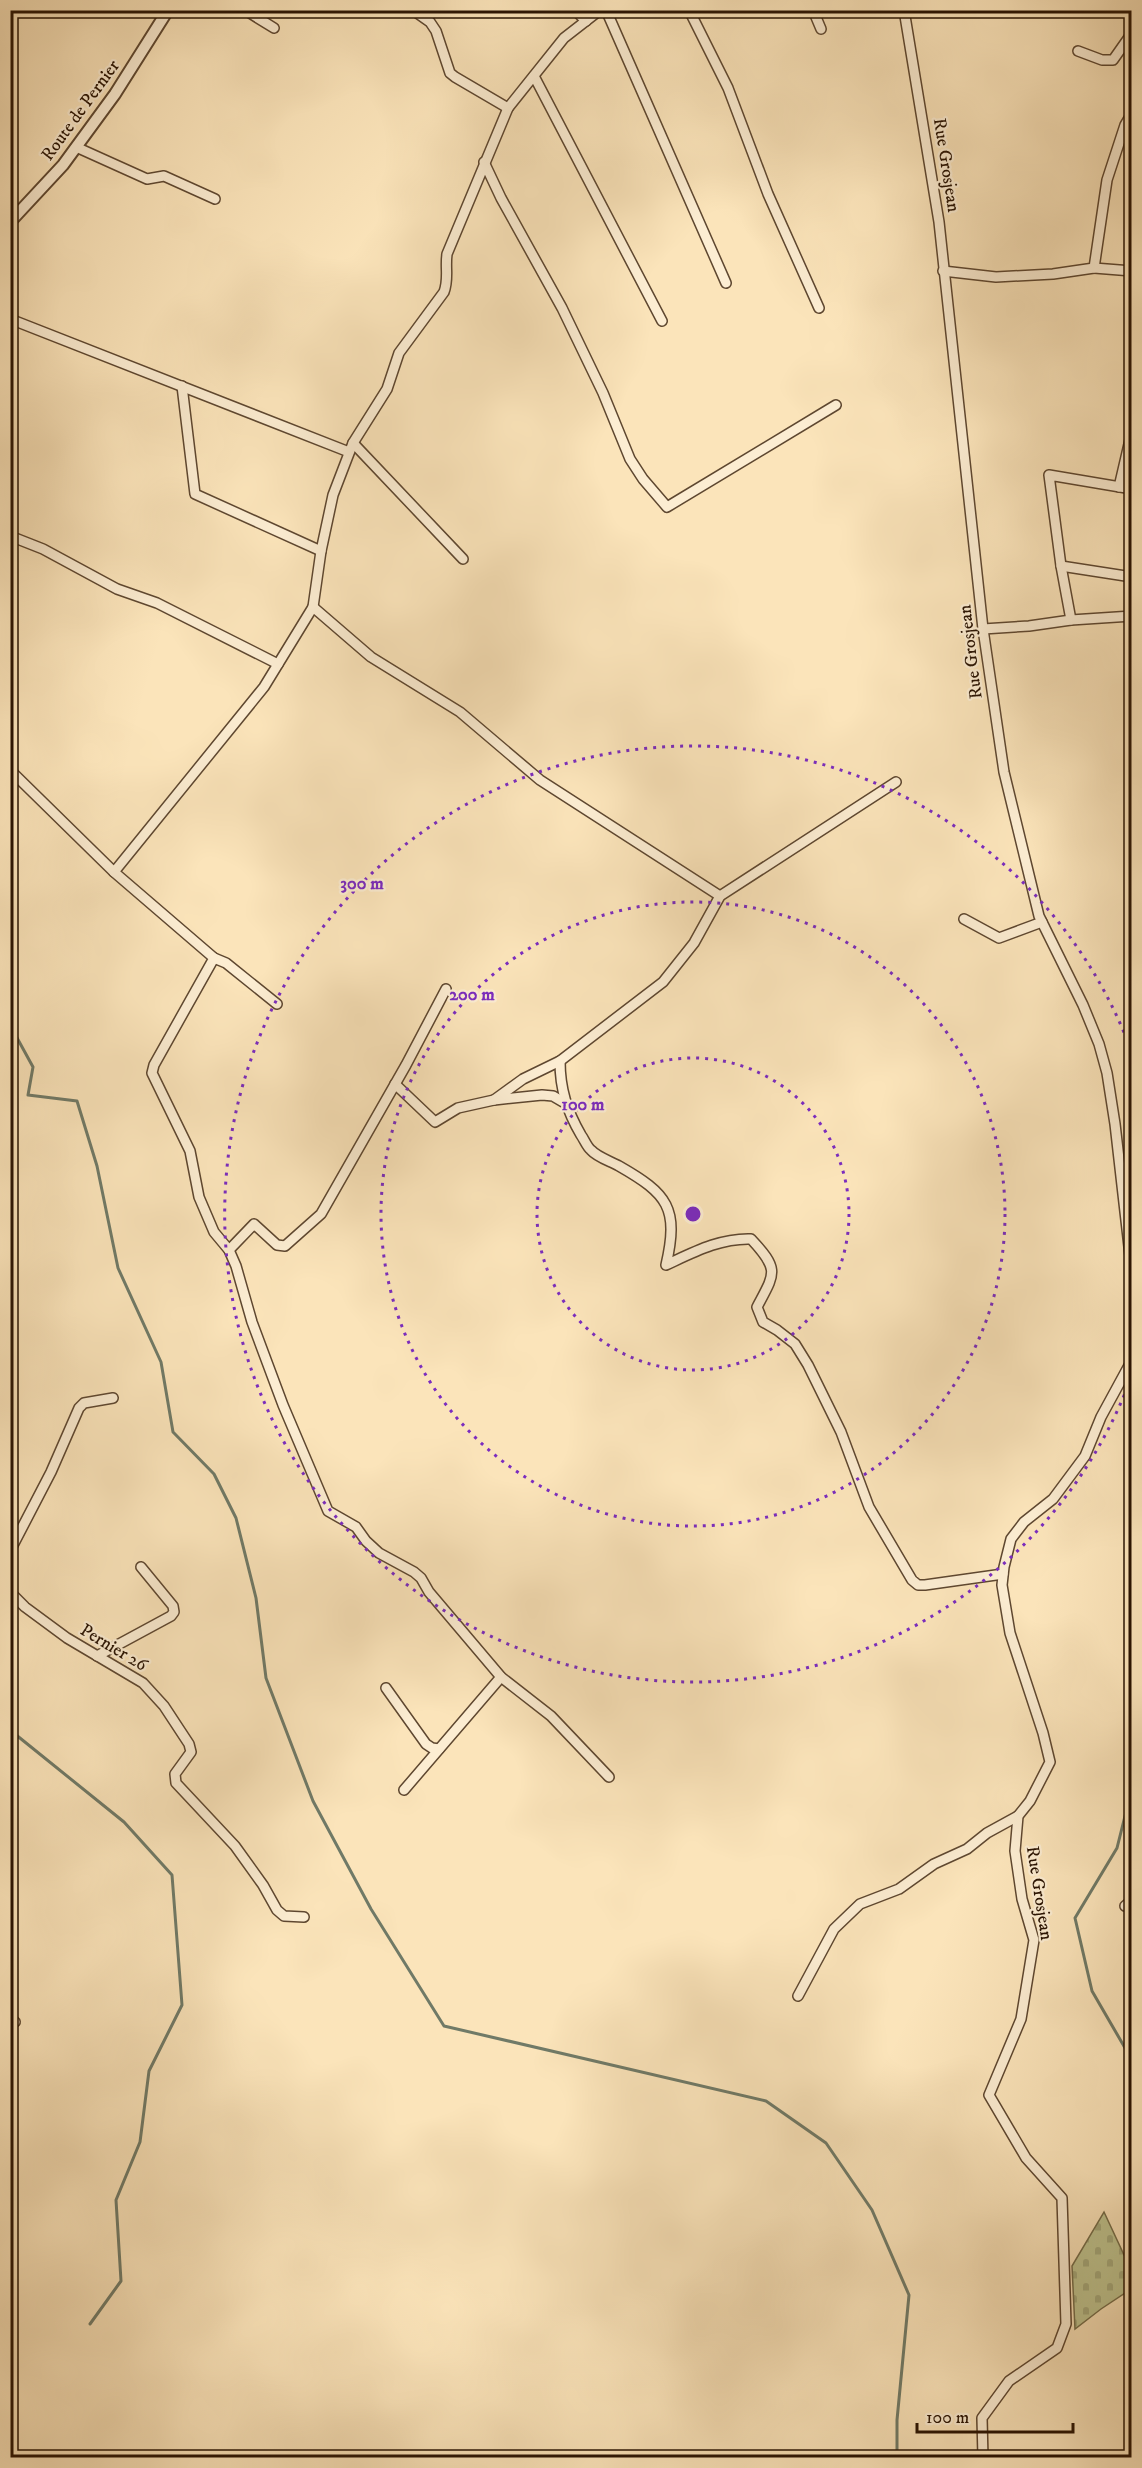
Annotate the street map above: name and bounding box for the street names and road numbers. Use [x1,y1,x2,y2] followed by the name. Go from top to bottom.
[37,56,125,165] street label: Route de Pernier
[928,117,964,214] street label: Rue Grosjean
[954,603,988,700] street label: Rue Grosjean
[76,1619,152,1677] street label: Pernier 26
[1021,1845,1057,1942] street label: Rue Grosjean

